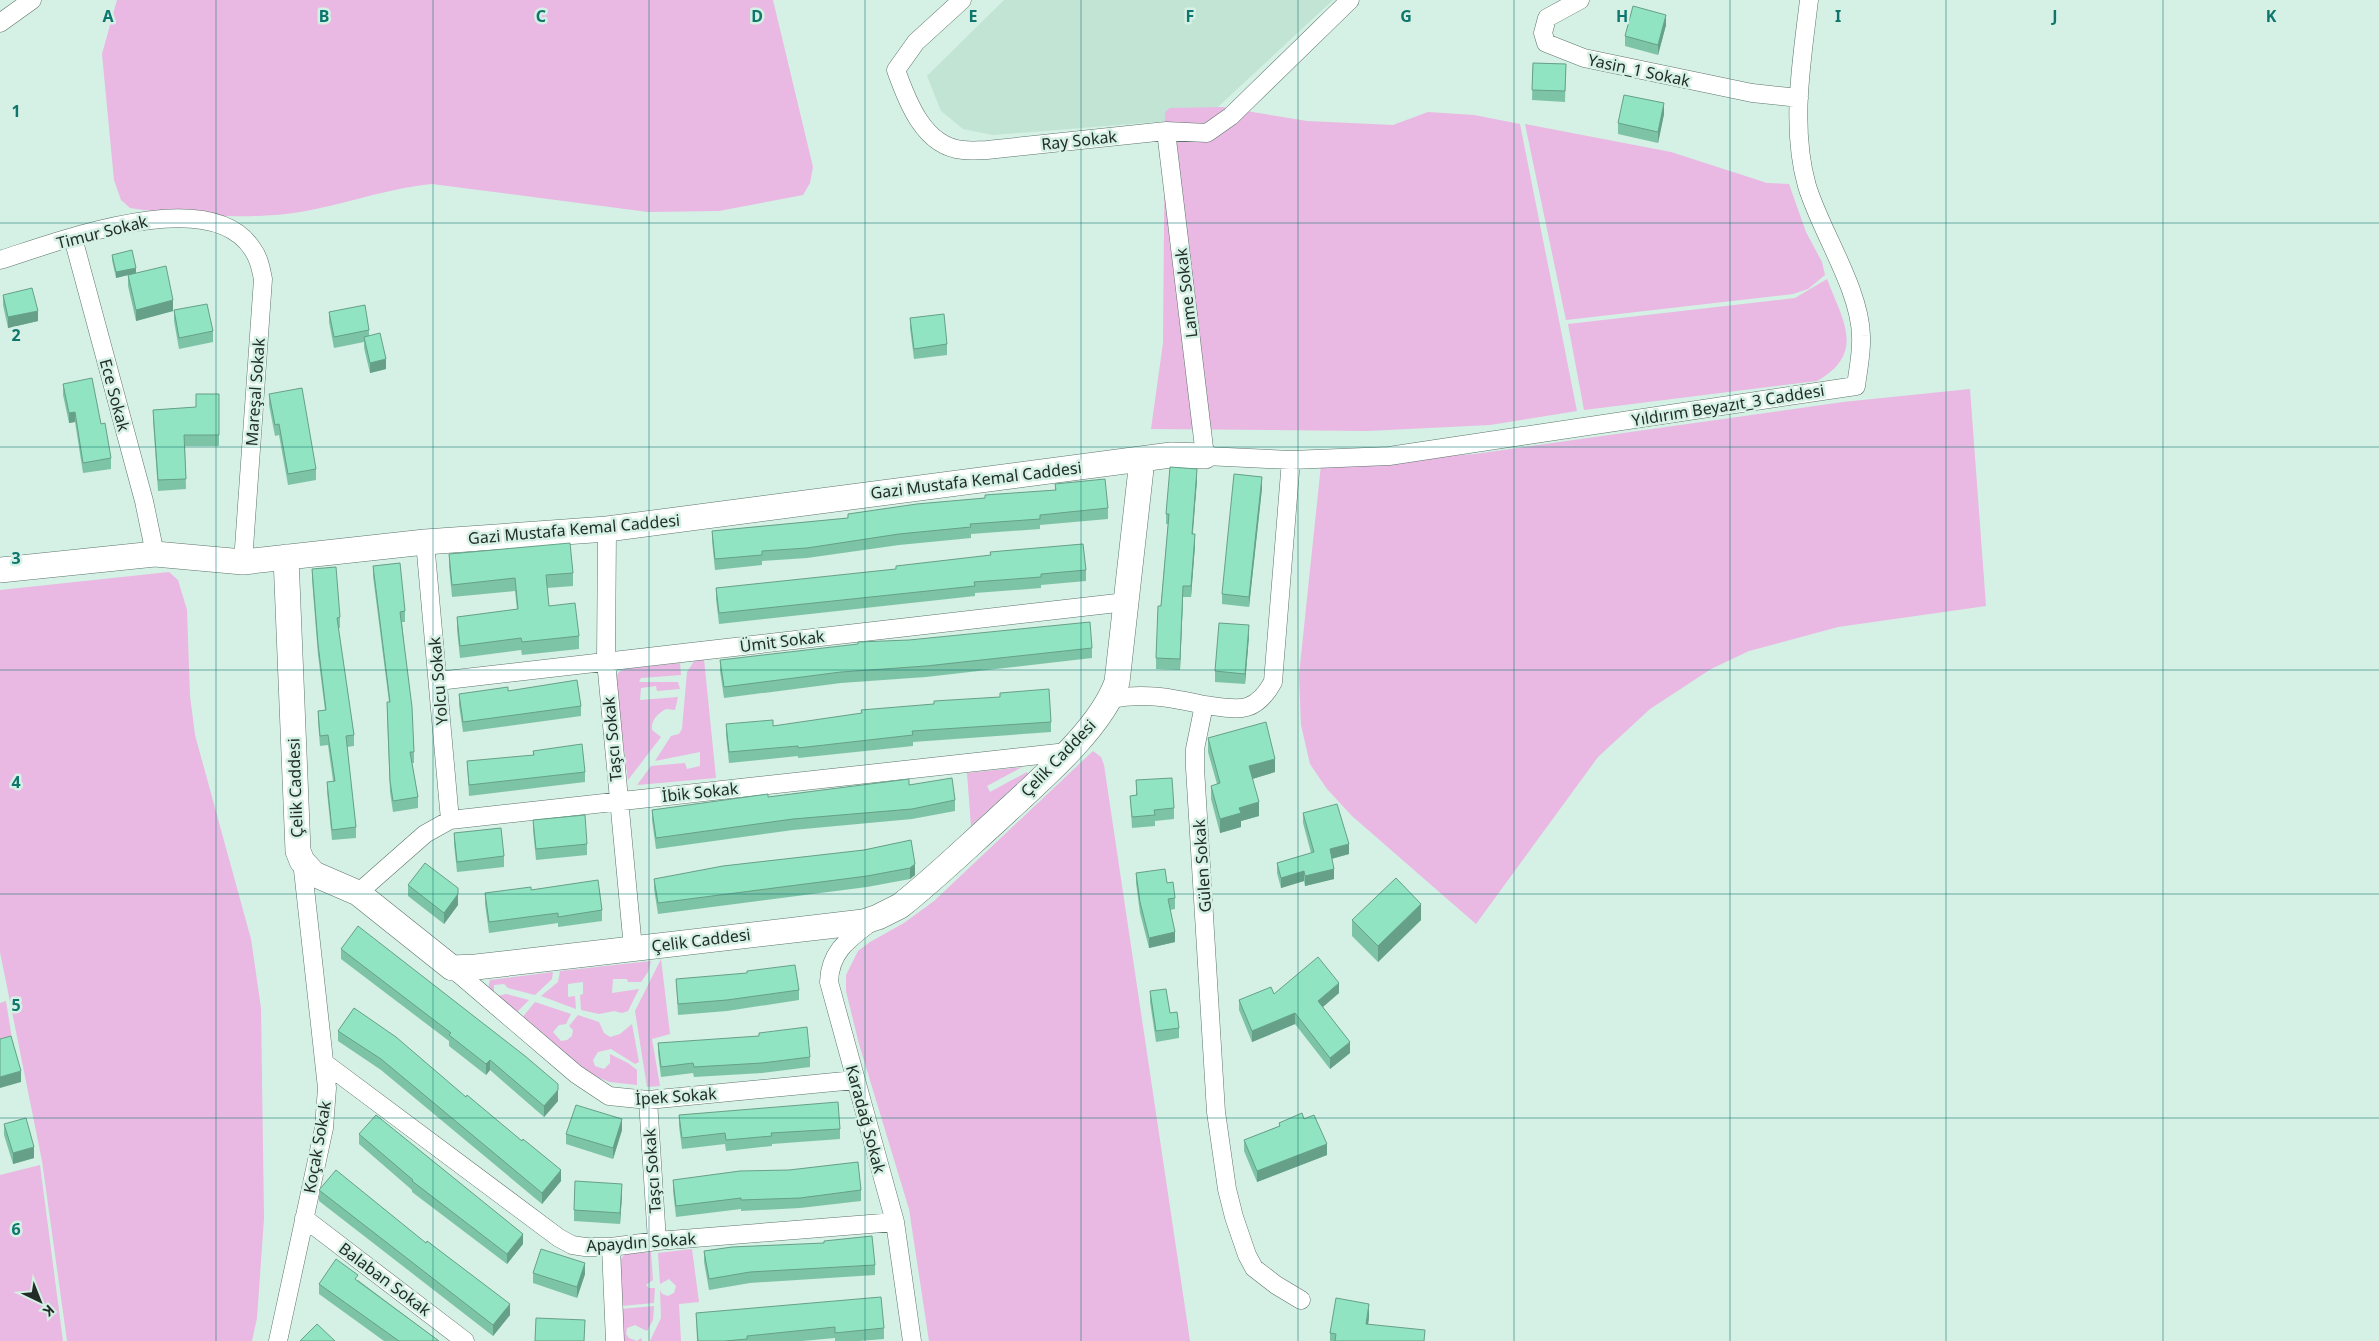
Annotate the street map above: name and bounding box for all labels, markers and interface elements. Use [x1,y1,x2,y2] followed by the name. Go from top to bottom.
[102,5,114,27] text: A
[319,5,329,27] text: B
[536,5,546,27] text: C
[751,5,763,27] text: D
[969,5,978,27] text: E
[1186,5,1194,27] text: F
[1400,5,1412,27] text: G
[1616,5,1628,27] text: H
[1835,5,1841,27] text: I
[2050,5,2058,27] text: J
[2266,5,2277,27] text: K
[1586,48,1693,92] street label: Yasin_1 Sokak
[11,100,21,122] text: 1
[1040,125,1118,155] street label: Ray Sokak
[54,210,150,254] street label: Timur Sokak
[1170,247,1202,339] street label: Lame Sokak
[11,324,21,346] text: 2
[240,337,270,447] street label: Mareşal Sokak
[95,356,135,434] street label: Ece Sokak
[1630,379,1826,431] street label: Yıldırım Beyazıt_3 Caddesi
[869,456,1083,504] street label: Gazi Mustafa Kemal Caddesi
[467,509,681,549] street label: Gazi Mustafa Kemal Caddesi
[11,547,21,569] text: 3
[738,625,826,657] street label: Ümit Sokak
[423,636,453,726] street label: Yolcu Sokak
[597,695,627,782] street label: Taşcı Sokak
[1015,715,1101,801] street label: Çelik Caddesi
[282,738,308,838] street label: Çelik Caddesi
[11,771,21,793] text: 4
[661,777,740,807] street label: İbik Sokak
[1188,818,1216,913] street label: Gülen Sokak
[650,923,752,957] street label: Çelik Caddesi
[11,994,21,1016] text: 5
[841,1062,891,1176] street label: Karadağ Sokak
[635,1082,718,1110] street label: İpek Sokak
[298,1099,336,1195] street label: Koçak Sokak
[638,1128,666,1214] street label: Taşcı Sokak
[11,1218,21,1240] text: 6
[585,1227,697,1257] street label: Apaydın Sokak
[335,1237,436,1321] street label: Balaban Sokak
[15,1276,65,1326] north arrow
[39,1301,59,1321] text: K

